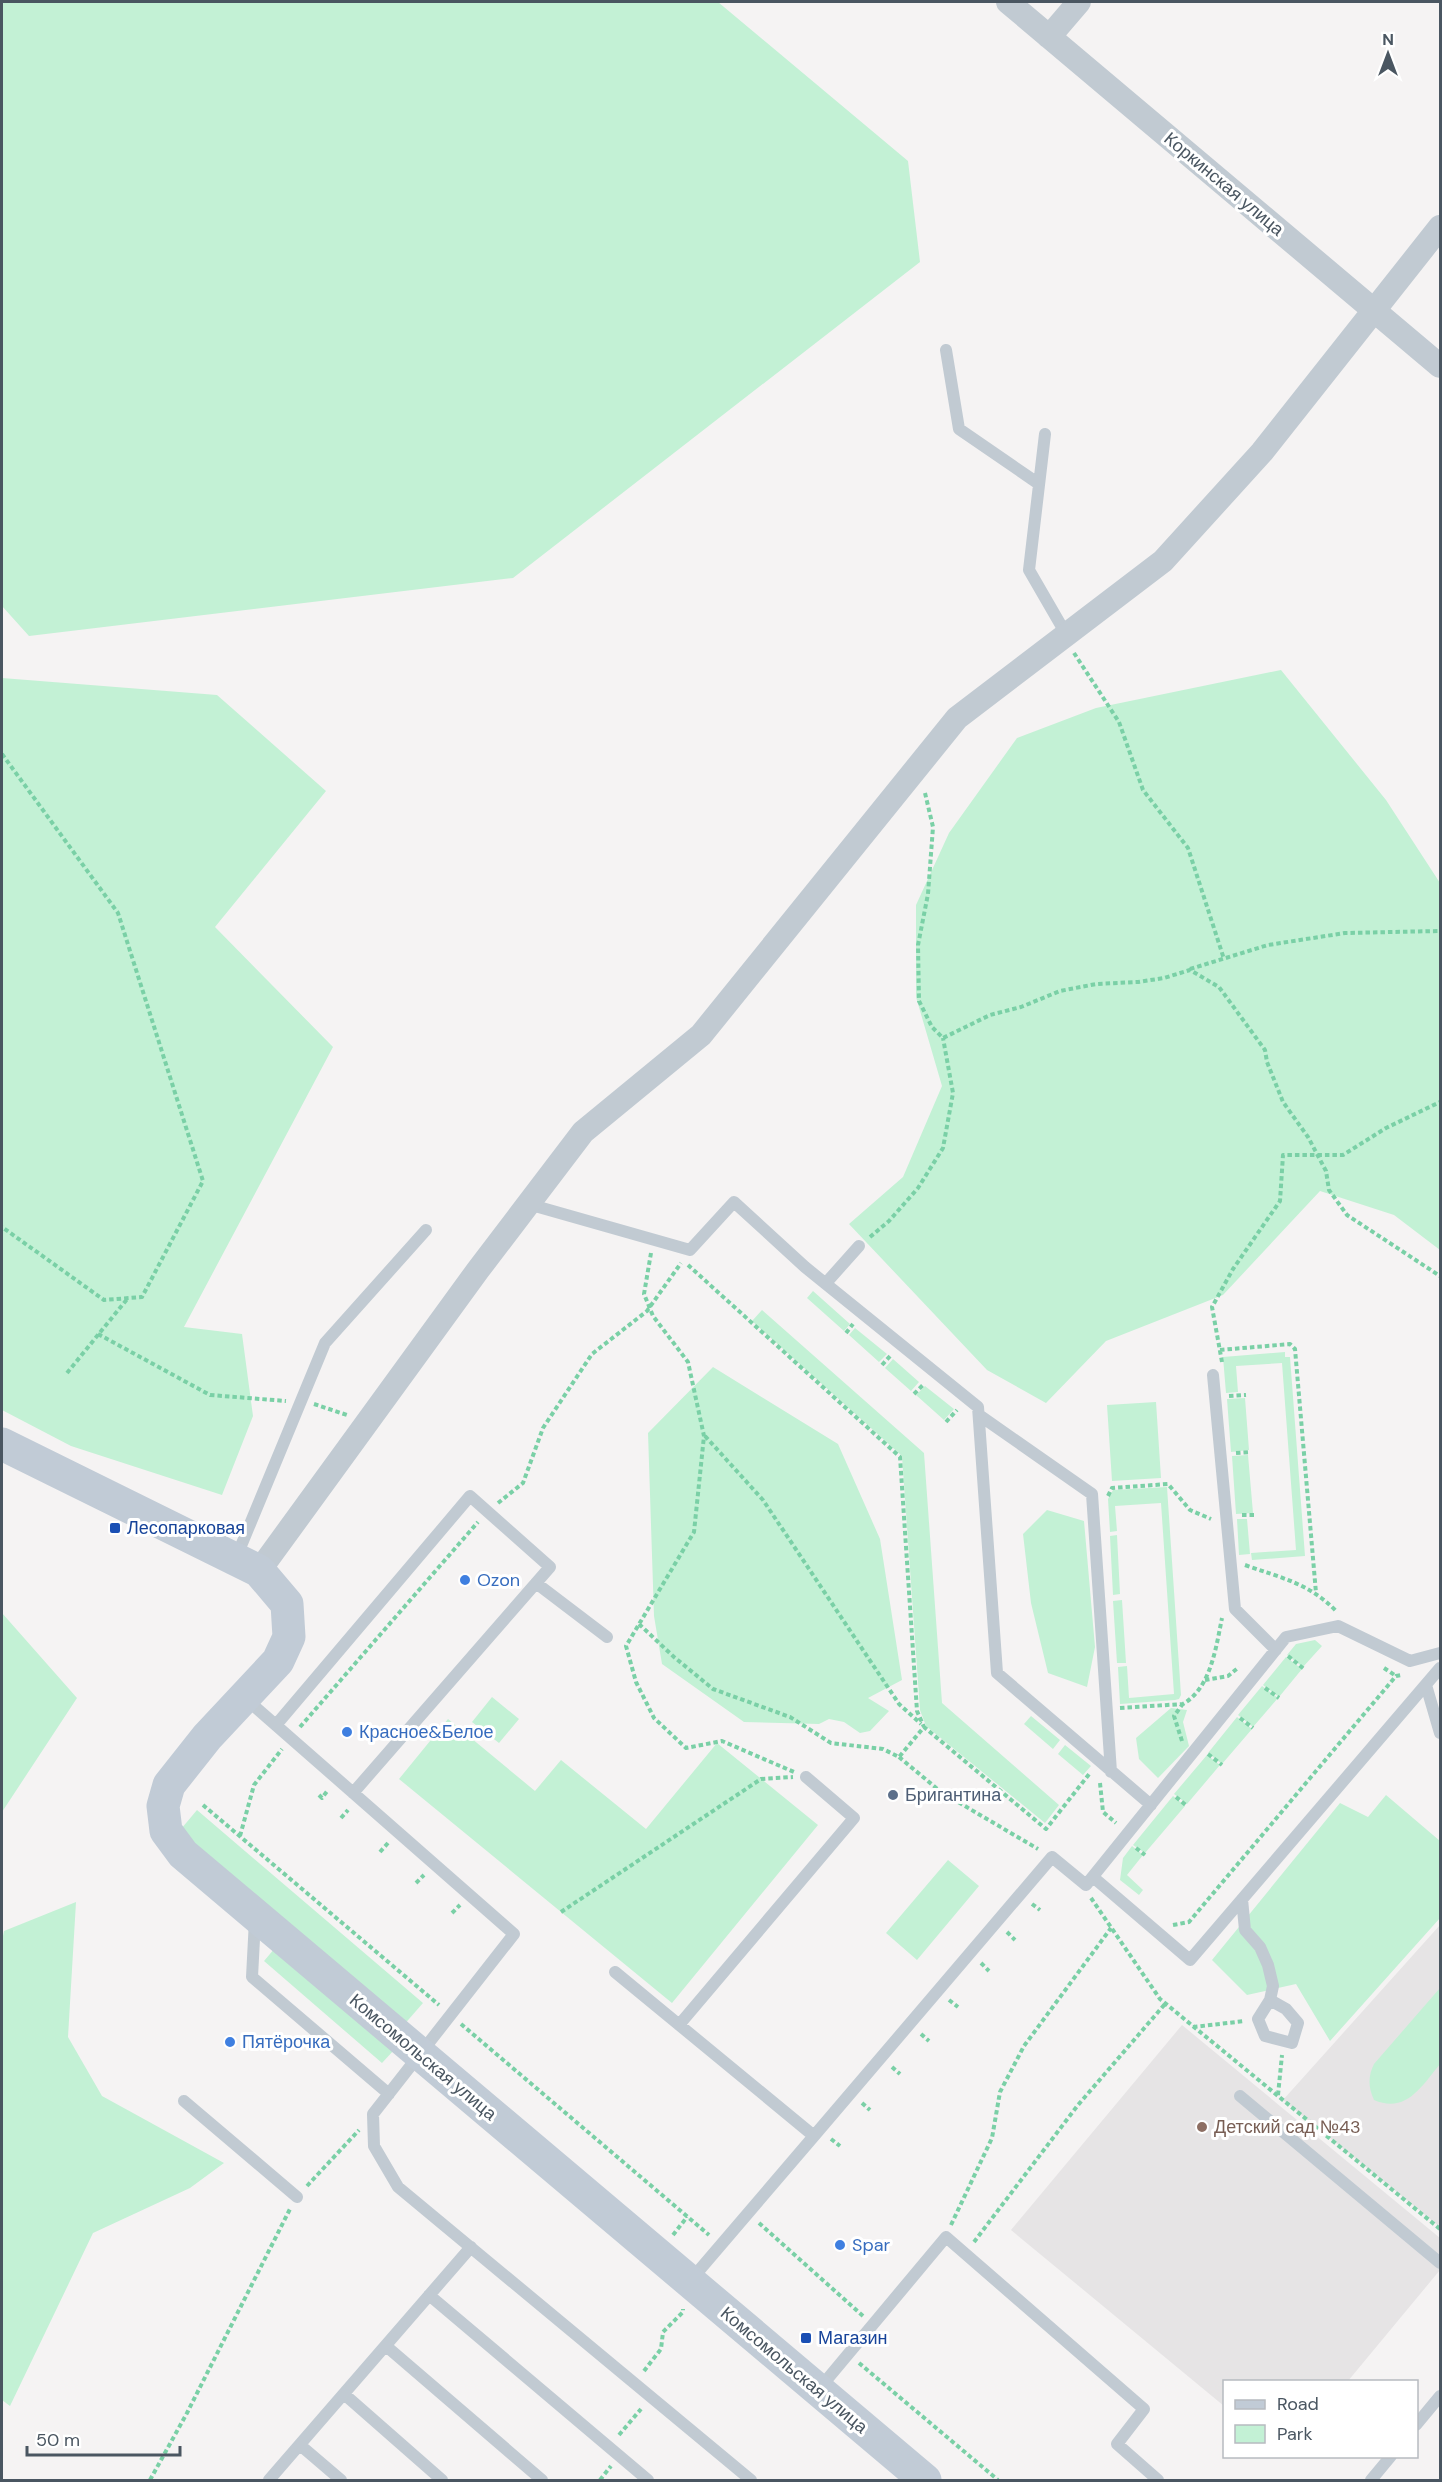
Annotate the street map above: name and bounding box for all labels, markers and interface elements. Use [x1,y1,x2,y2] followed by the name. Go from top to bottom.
[1358,24,1418,84] north arrow
[1382,29,1394,50] text: N
[1159,127,1290,242] street label: Коркинская улица
[127,1516,245,1540] place label: Лесопарковая
[108,1521,122,1535] marker: Лесопарковая
[477,1568,520,1592] place label: Ozon
[458,1573,472,1587] marker: Ozon
[359,1720,494,1744] place label: Красное&Белое
[340,1725,354,1739] marker: Красное&Белое
[905,1783,1002,1807] place label: Бригантина
[886,1788,900,1802] marker: Бригантина
[344,1988,502,2126] street label: Комсомольская улица
[242,2030,331,2054] place label: Пятёрочка
[223,2035,237,2049] marker: Пятёрочка
[1214,2115,1361,2139] place label: Детский сад №43
[1195,2120,1209,2134] marker: Детский сад №43
[852,2233,890,2257] place label: Spar
[833,2238,847,2252] marker: Spar
[715,2301,873,2439] street label: Комсомольская улица
[818,2326,887,2350] place label: Магазин
[799,2331,813,2345] marker: Магазин
[1223,2380,1418,2458] legend
[1277,2392,1319,2416] text: Road
[27,2419,180,2457] scale bar
[1277,2422,1313,2446] text: Park
[36,2428,80,2452] text: 50 m

